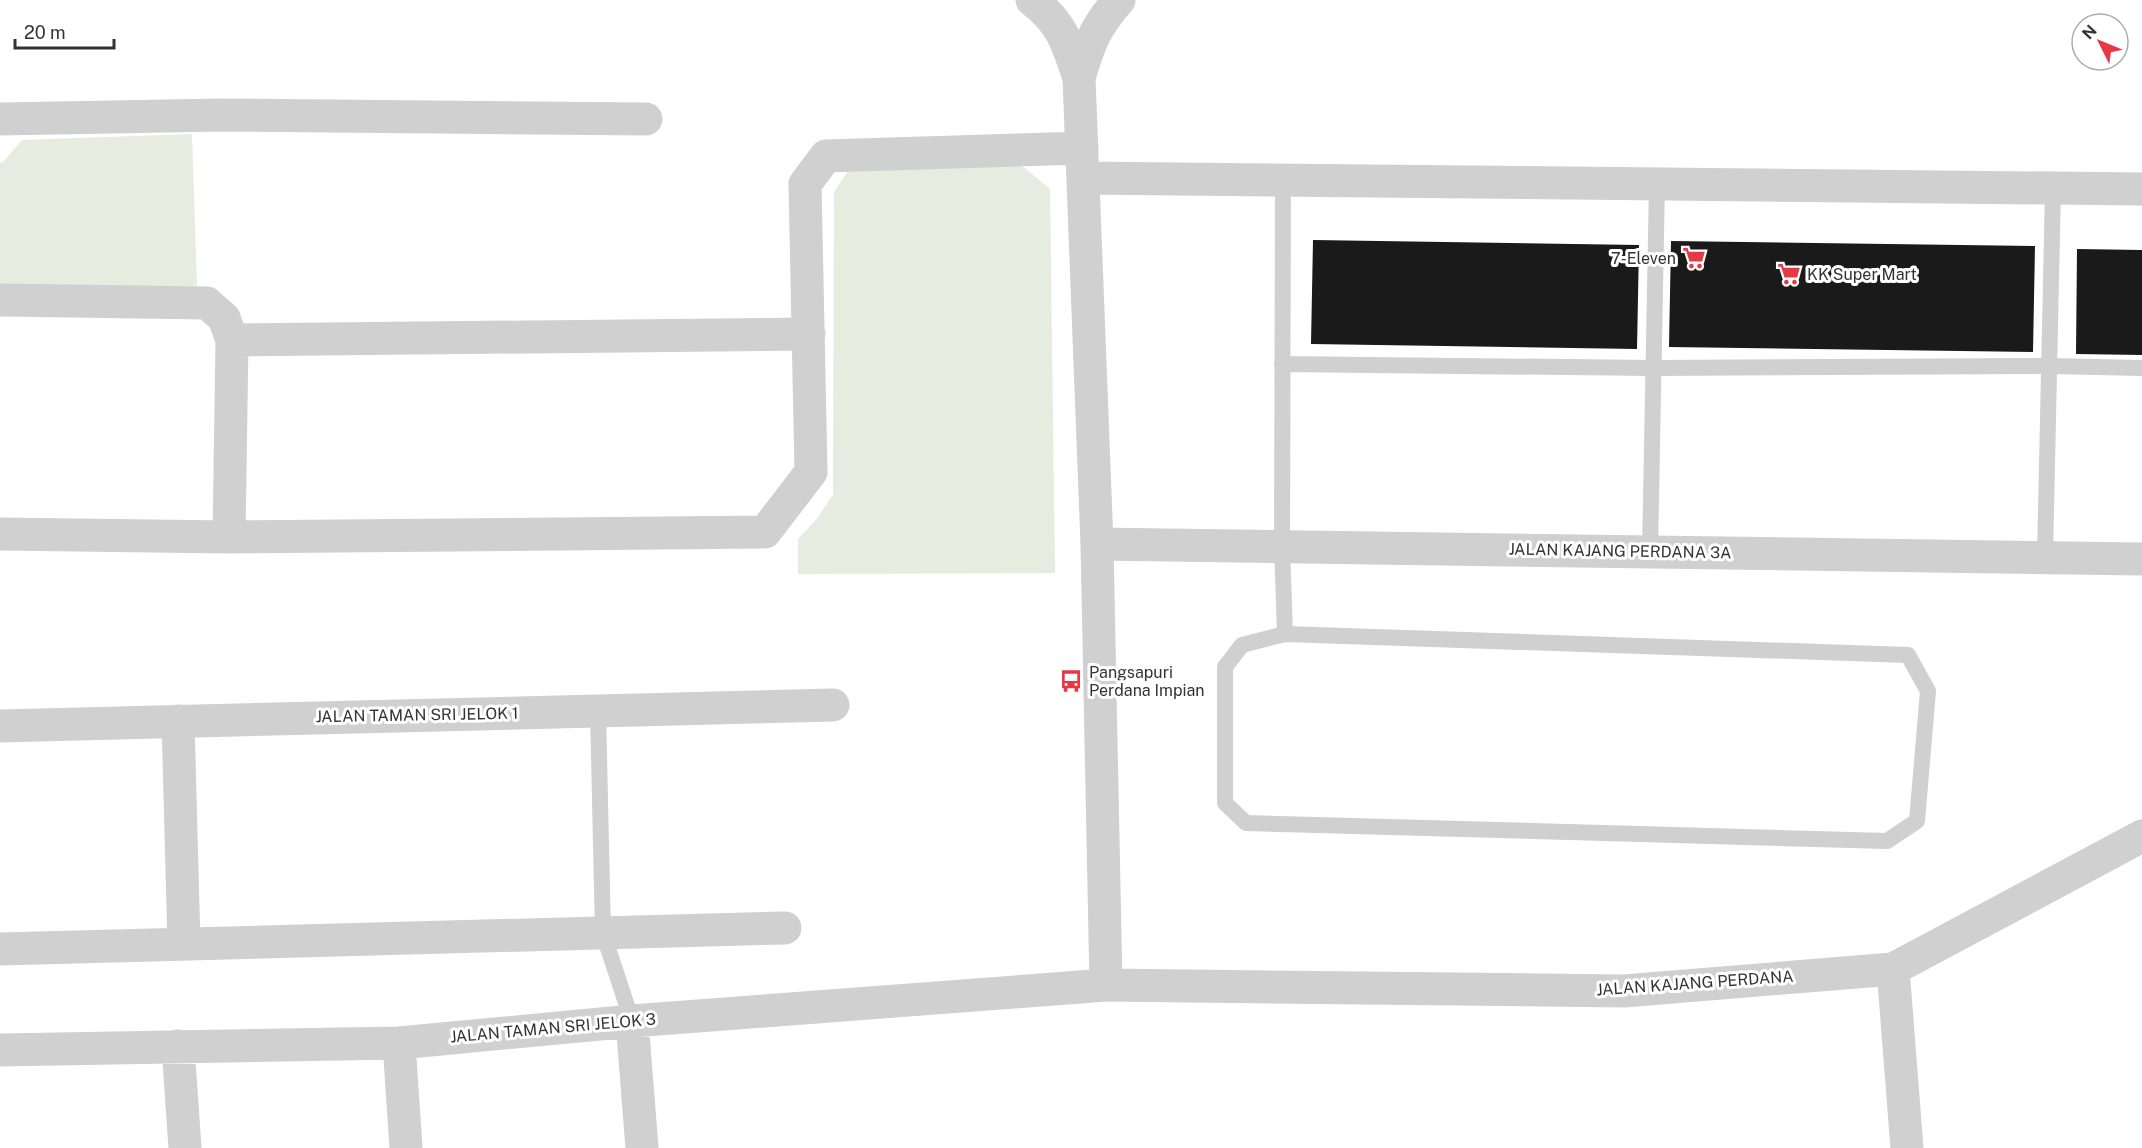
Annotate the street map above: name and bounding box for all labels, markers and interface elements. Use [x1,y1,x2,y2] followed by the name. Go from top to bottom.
[15,12,114,50] scale bar
[2070,12,2130,72] north arrow
[2078,21,2101,43] text: N
[24,22,66,43] text: 20 m
[1681,245,1707,271] supermarket icon: 7-Eleven
[1611,249,1676,268] place label: 7-Eleven
[1776,261,1802,287] supermarket icon: KK Super Mart
[1807,265,1917,284] place label: KK Super Mart
[1508,540,1732,562] street label: JALAN KAJANG PERDANA 3A
[1089,663,1205,700] place label: Pangsapuri Perdana Impian
[1058,668,1084,694] bus stop icon: Pangsapuri Perdana Impian
[315,704,519,726] street label: JALAN TAMAN SRI JELOK 1
[1596,967,1794,999] street label: JALAN KAJANG PERDANA
[449,1010,657,1046] street label: JALAN TAMAN SRI JELOK 3

